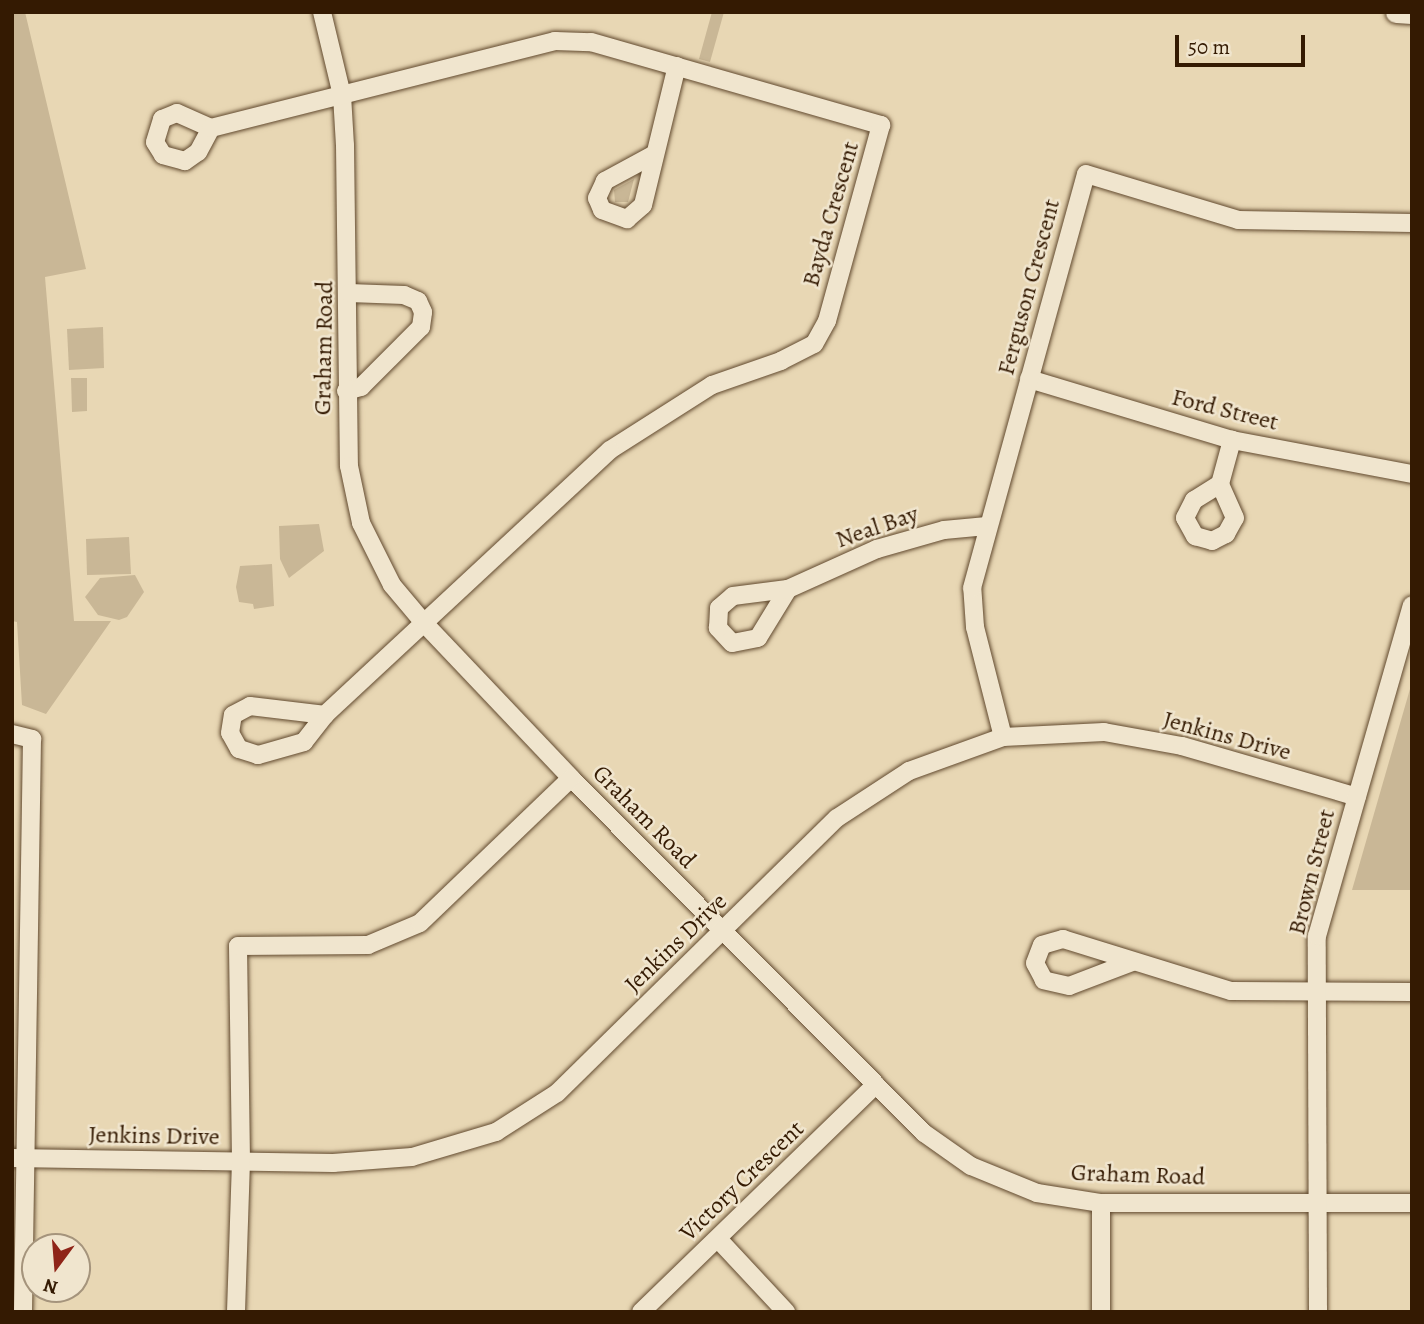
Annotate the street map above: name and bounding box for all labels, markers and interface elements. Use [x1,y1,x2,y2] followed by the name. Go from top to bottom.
[1179,21,1308,65] scale bar
[1188,33,1230,61] text: 50 m
[797,138,865,290] street label: Bayda Crescent
[992,196,1066,378] street label: Ferguson Crescent
[308,281,340,415] street label: Graham Road
[1169,383,1281,437] street label: Ford Street
[832,500,922,554] street label: Neal Bay
[1160,705,1294,767] street label: Jenkins Drive
[586,759,702,875] street label: Graham Road
[1282,806,1342,938] street label: Brown Street
[619,887,733,999] street label: Jenkins Drive
[674,1115,810,1247] street label: Victory Crescent
[88,1120,220,1152] street label: Jenkins Drive
[1070,1158,1206,1192] street label: Graham Road
[21,1233,91,1303] north arrow
[41,1272,61,1301] text: N

